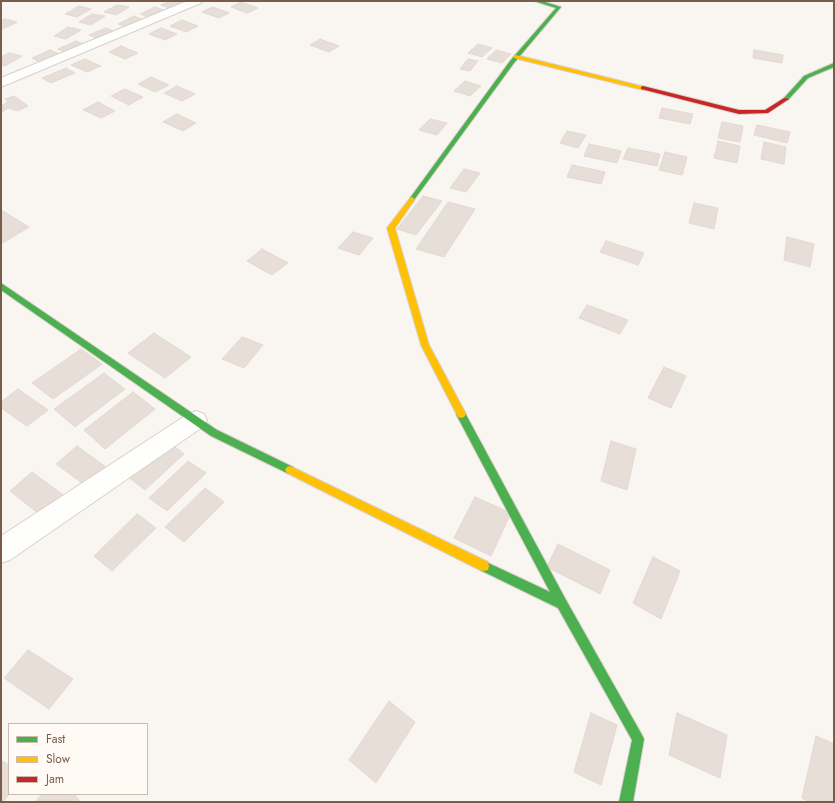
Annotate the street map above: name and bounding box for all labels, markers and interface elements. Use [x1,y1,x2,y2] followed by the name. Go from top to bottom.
[8,723,148,795] legend
[46,730,65,748] text: Fast
[46,750,70,768] text: Slow
[46,770,64,788] text: Jam

